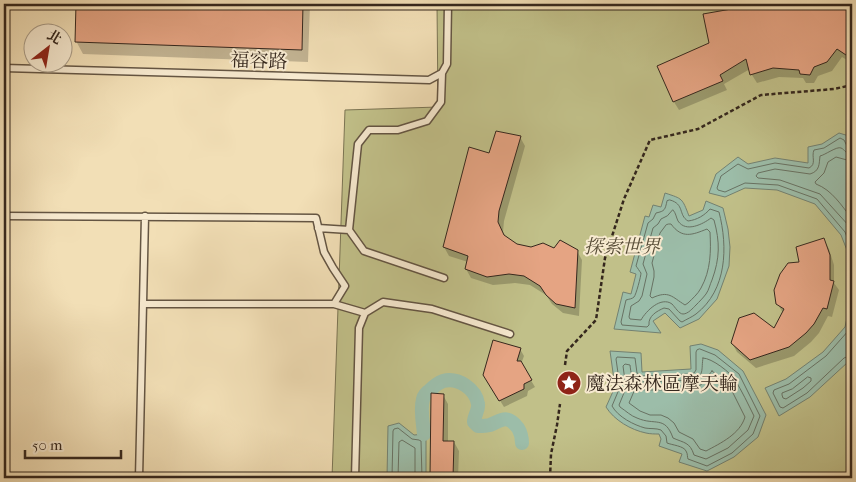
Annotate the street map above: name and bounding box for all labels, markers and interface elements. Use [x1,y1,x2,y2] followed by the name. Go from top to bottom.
[22,22,72,72] north arrow
[44,26,65,48] text: 北
[230,49,288,73] street label: 福容路
[584,236,662,258] park label: 探索世界
[556,370,582,396] place icon: 魔法森林區摩天輪
[586,373,738,395] place label: 魔法森林區摩天輪
[25,427,121,459] scale bar
[32,436,63,454] text: 50 m

